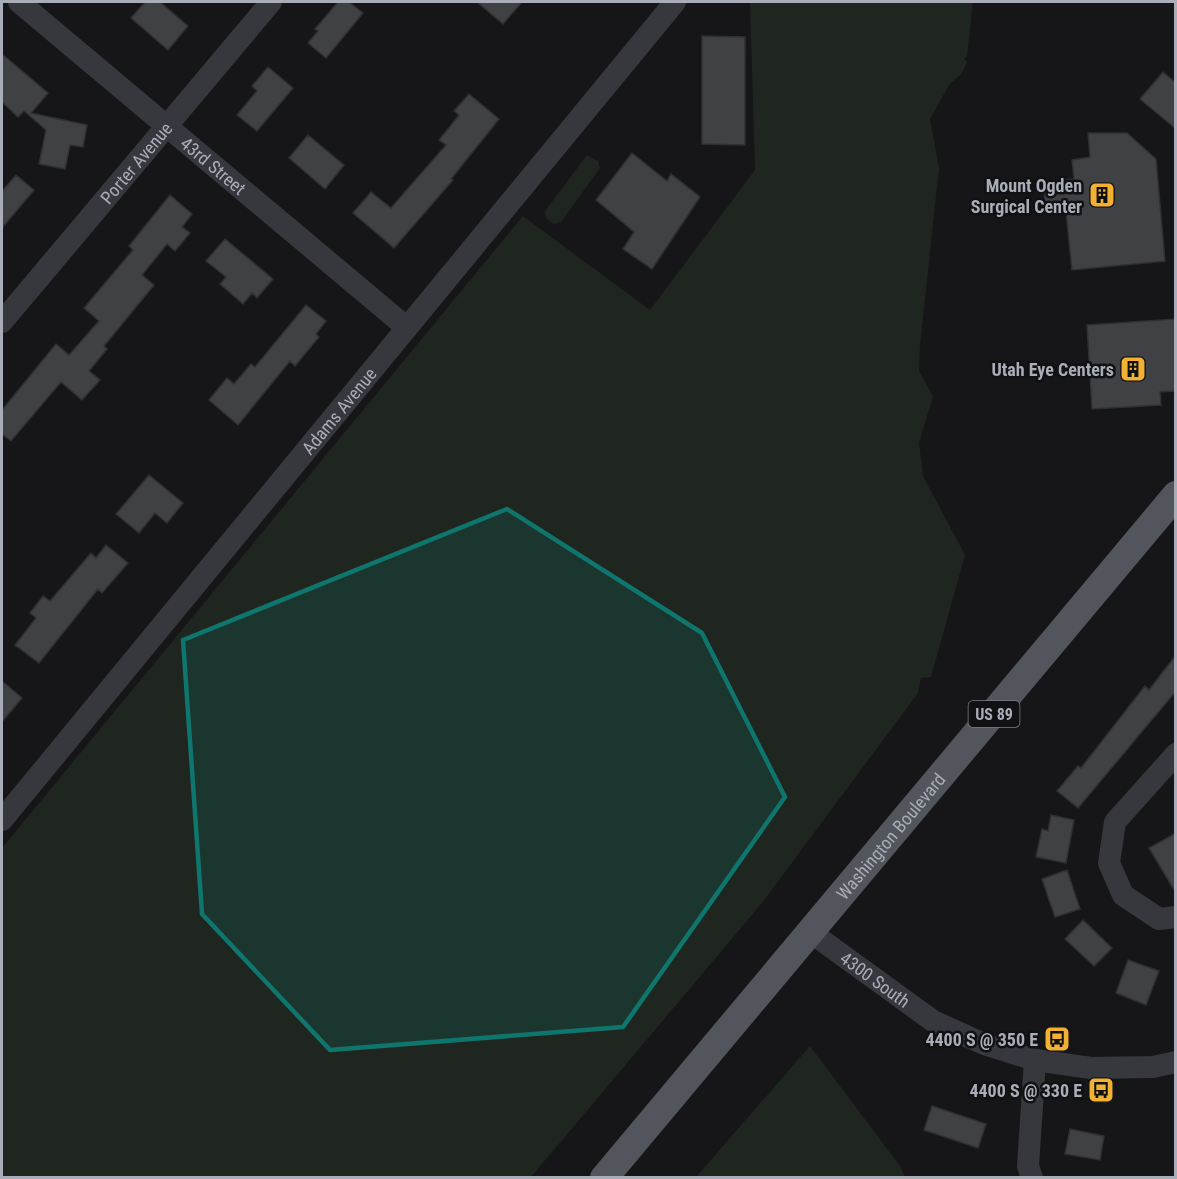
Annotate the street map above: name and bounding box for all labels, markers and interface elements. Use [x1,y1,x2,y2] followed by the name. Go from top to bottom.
[96,118,176,208] street label: Porter Avenue
[177,132,250,199] street label: 43rd Street
[971,175,1082,217] place label: Mount Ogden Surgical Center
[1087,180,1117,210] building icon: Mount Ogden Surgical Center
[1118,354,1148,384] building icon: Utah Eye Centers
[991,359,1114,380] place label: Utah Eye Centers
[297,363,380,458] street label: Adams Avenue
[968,701,1020,727] road number: US 89
[831,769,949,903] street label: Washington Boulevard
[836,947,914,1011] street label: 4300 South
[1042,1024,1072,1054] bus stop icon: 4400 S @ 350 E
[925,1029,1038,1050] place label: 4400 S @ 350 E
[1086,1075,1116,1105] bus stop icon: 4400 S @ 330 E
[969,1080,1082,1101] place label: 4400 S @ 330 E

